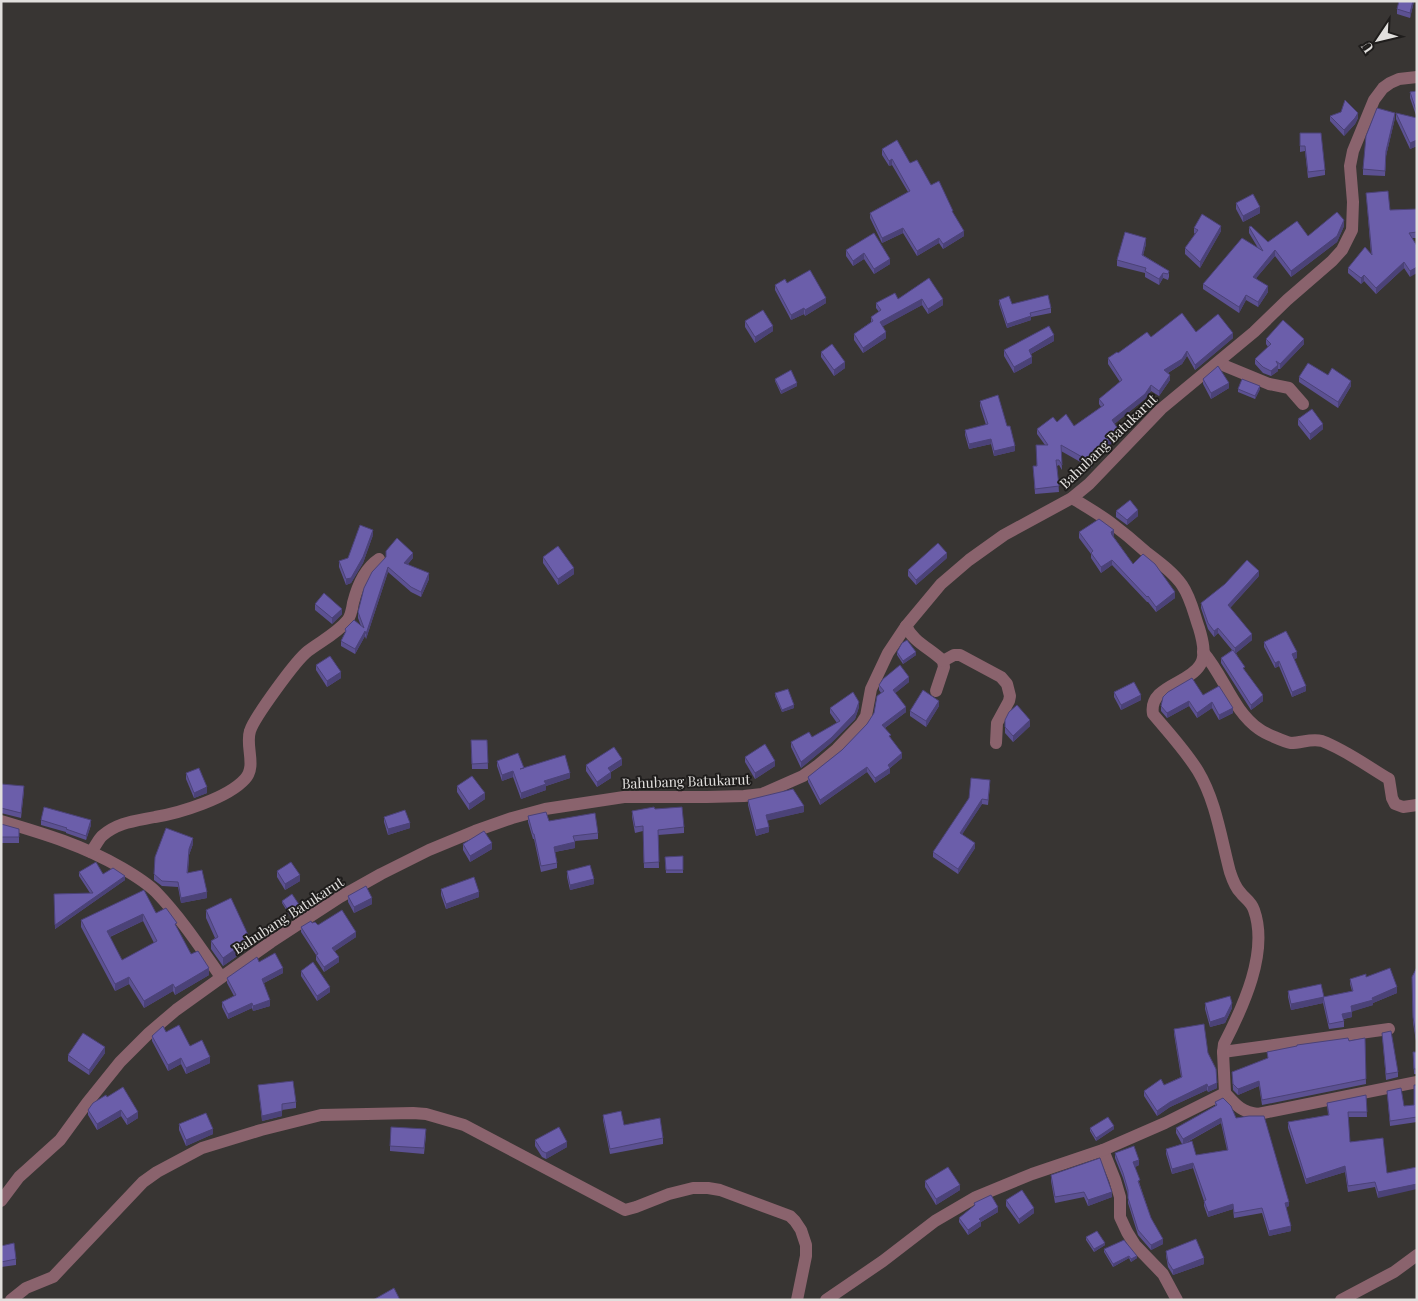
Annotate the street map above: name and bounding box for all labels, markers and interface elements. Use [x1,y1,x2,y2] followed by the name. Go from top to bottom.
[1353,15,1403,65] north arrow
[1356,38,1377,57] text: U
[1055,389,1162,493] street label: Bahubang Batukarut
[621,769,752,793] street label: Bahubang Batukarut
[229,871,348,958] street label: Bahubang Batukarut

